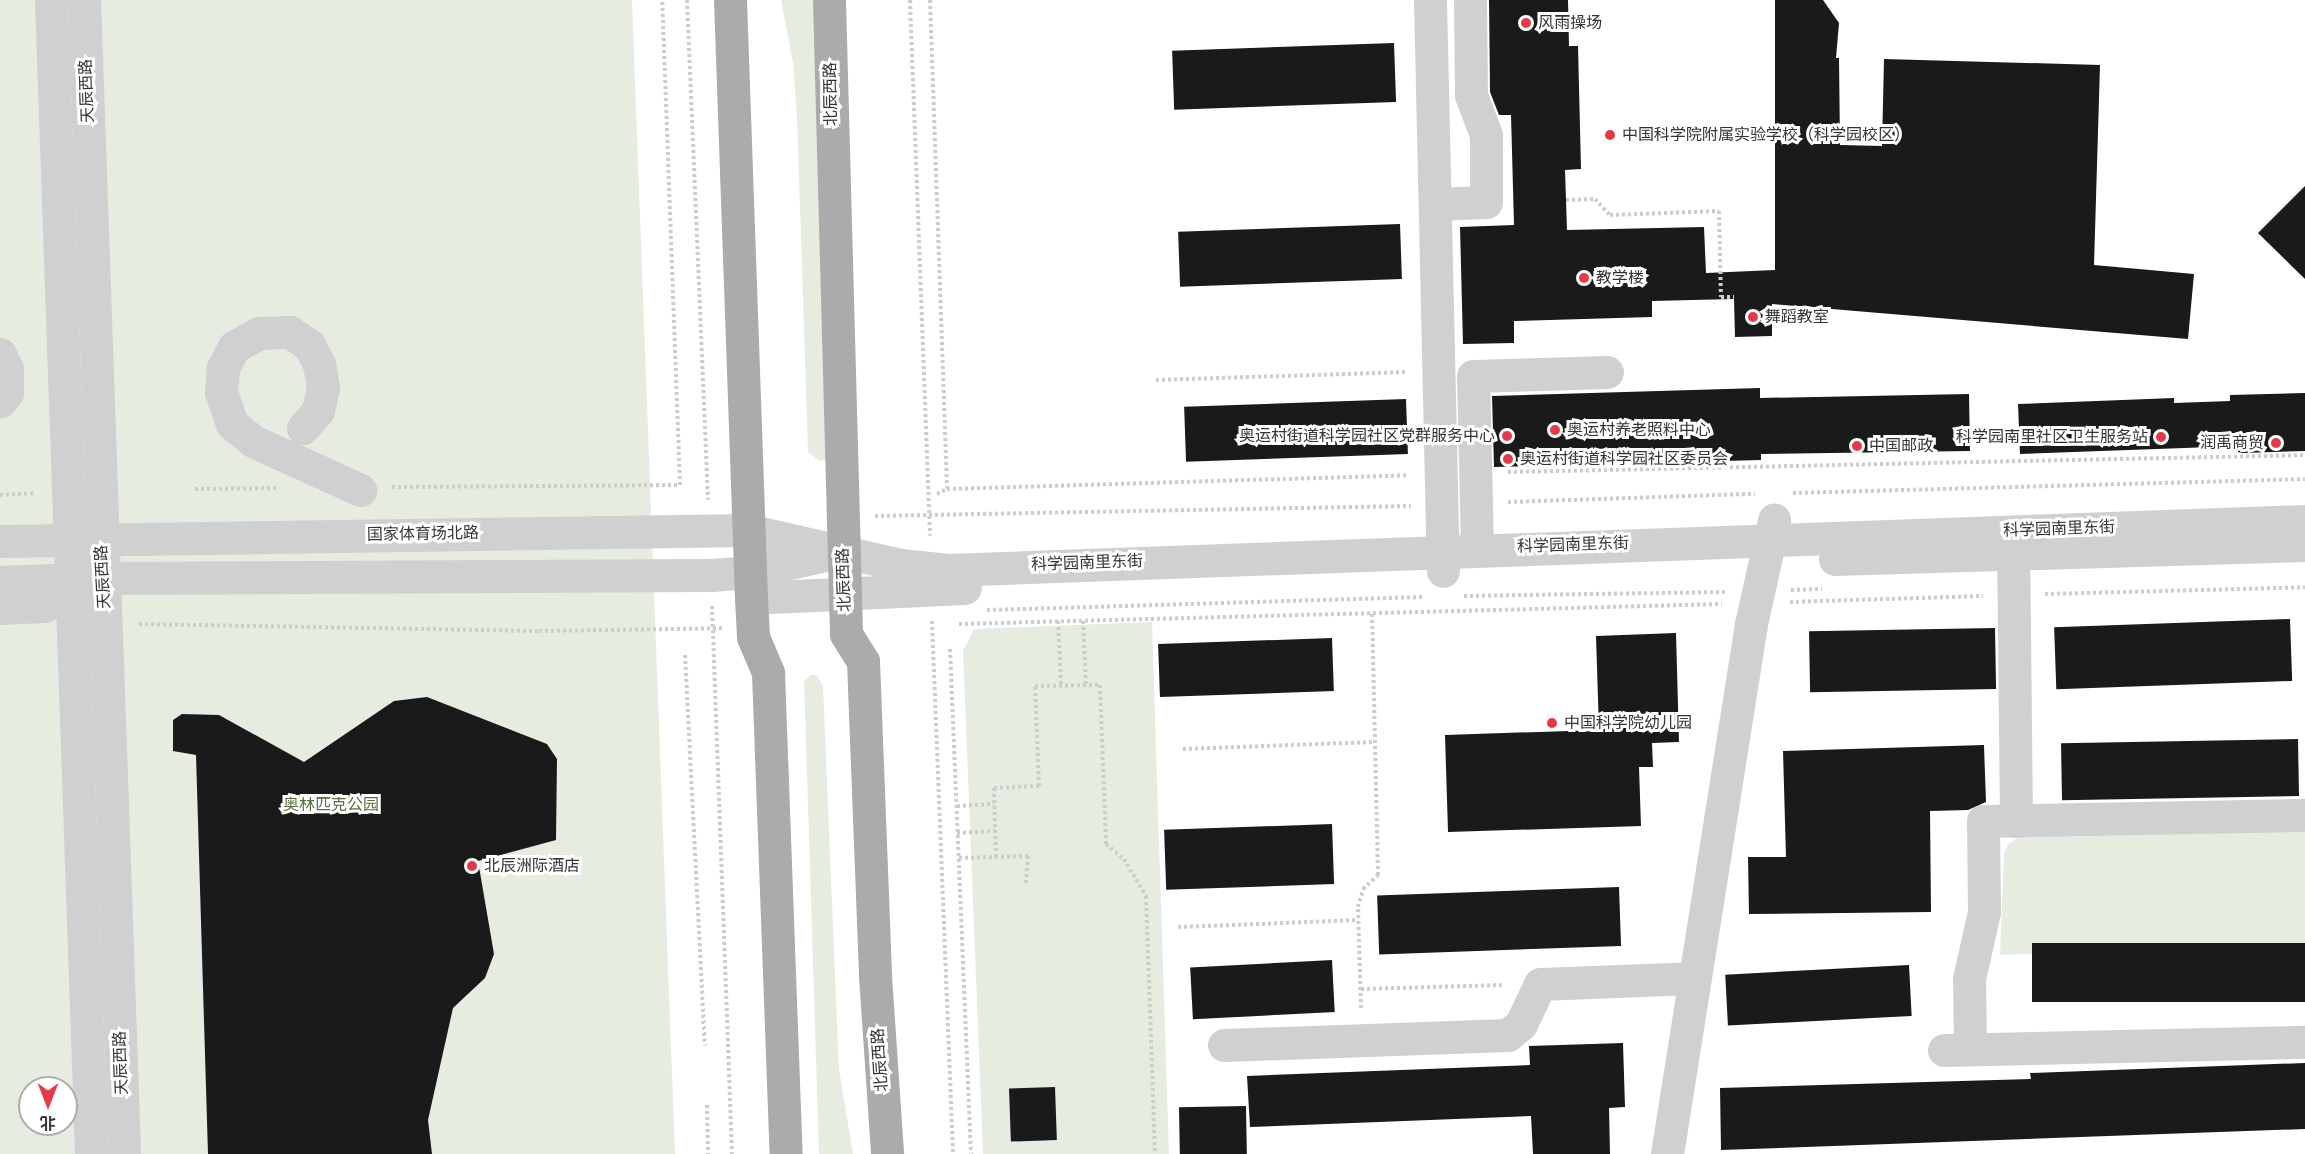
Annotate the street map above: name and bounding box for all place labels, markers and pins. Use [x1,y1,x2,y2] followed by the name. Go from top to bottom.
[1538,13,1602,33] place label: 风雨操场
[1519,16,1533,30] marker: 风雨操场
[1622,125,1910,145] place label: 中国科学院附属实验学校（科学园校区）
[1603,128,1617,142] marker: 中国科学院附属实验学校（科学园校区）
[1596,268,1644,288] place label: 教学楼
[1577,271,1591,285] marker: 教学楼
[1765,307,1829,327] place label: 舞蹈教室
[1746,310,1760,324] marker: 舞蹈教室
[1567,420,1711,440] place label: 奥运村养老照料中心
[1548,423,1562,437] marker: 奥运村养老照料中心
[1239,426,1495,446] place label: 奥运村街道科学园社区党群服务中心
[1956,427,2148,447] place label: 科学园南里社区卫生服务站
[2152,428,2170,446] marker: 科学园南里社区卫生服务站
[1500,429,1514,443] marker: 奥运村街道科学园社区党群服务中心
[2200,433,2264,453] place label: 润禹商贸
[1869,436,1933,456] place label: 中国邮政
[2269,436,2283,450] marker: 润禹商贸
[1850,439,1864,453] marker: 中国邮政
[1520,449,1728,469] place label: 奥运村街道科学园社区委员会
[1501,452,1515,466] marker: 奥运村街道科学园社区委员会
[1564,713,1692,733] place label: 中国科学院幼儿园
[1545,716,1559,730] marker: 中国科学院幼儿园
[484,856,580,876] place label: 北辰洲际酒店
[465,859,479,873] marker: 北辰洲际酒店

